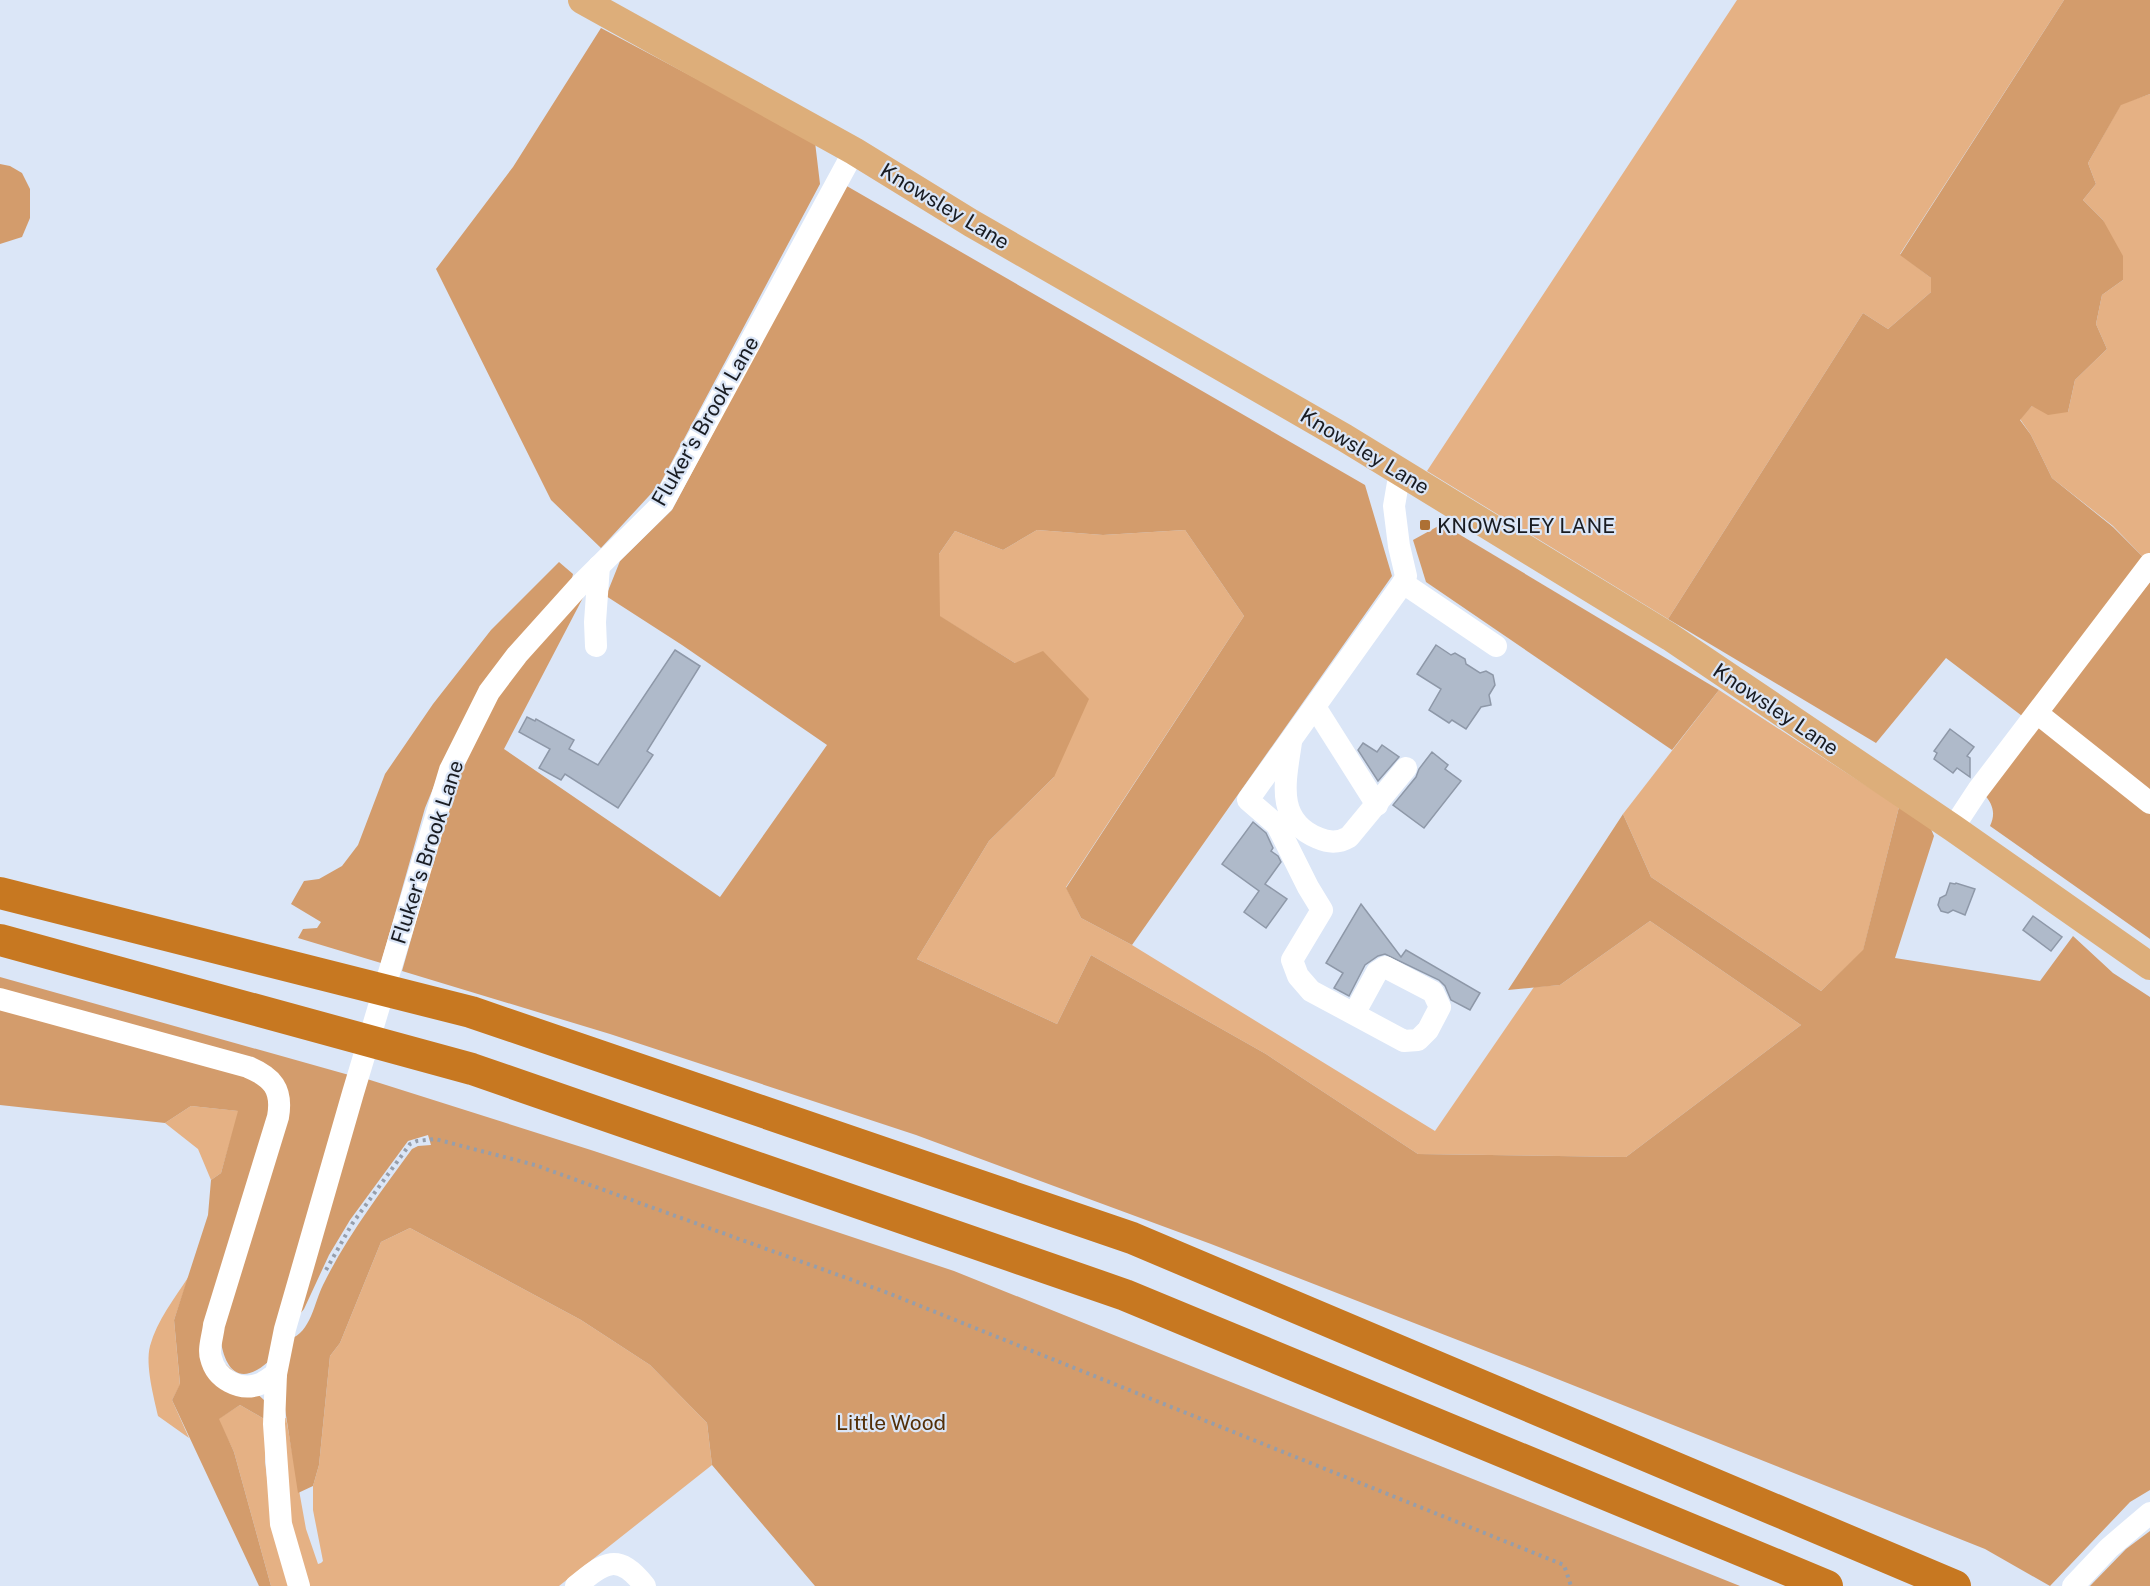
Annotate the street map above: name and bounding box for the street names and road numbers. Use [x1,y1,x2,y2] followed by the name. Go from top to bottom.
[876,158,1014,254] street label: Knowsley Lane
[646,332,764,510] street label: Fluker's Brook Lane
[1296,403,1434,499] street label: Knowsley Lane
[1708,658,1844,760] street label: Knowsley Lane
[385,757,469,947] street label: Fluker's Brook Lane

